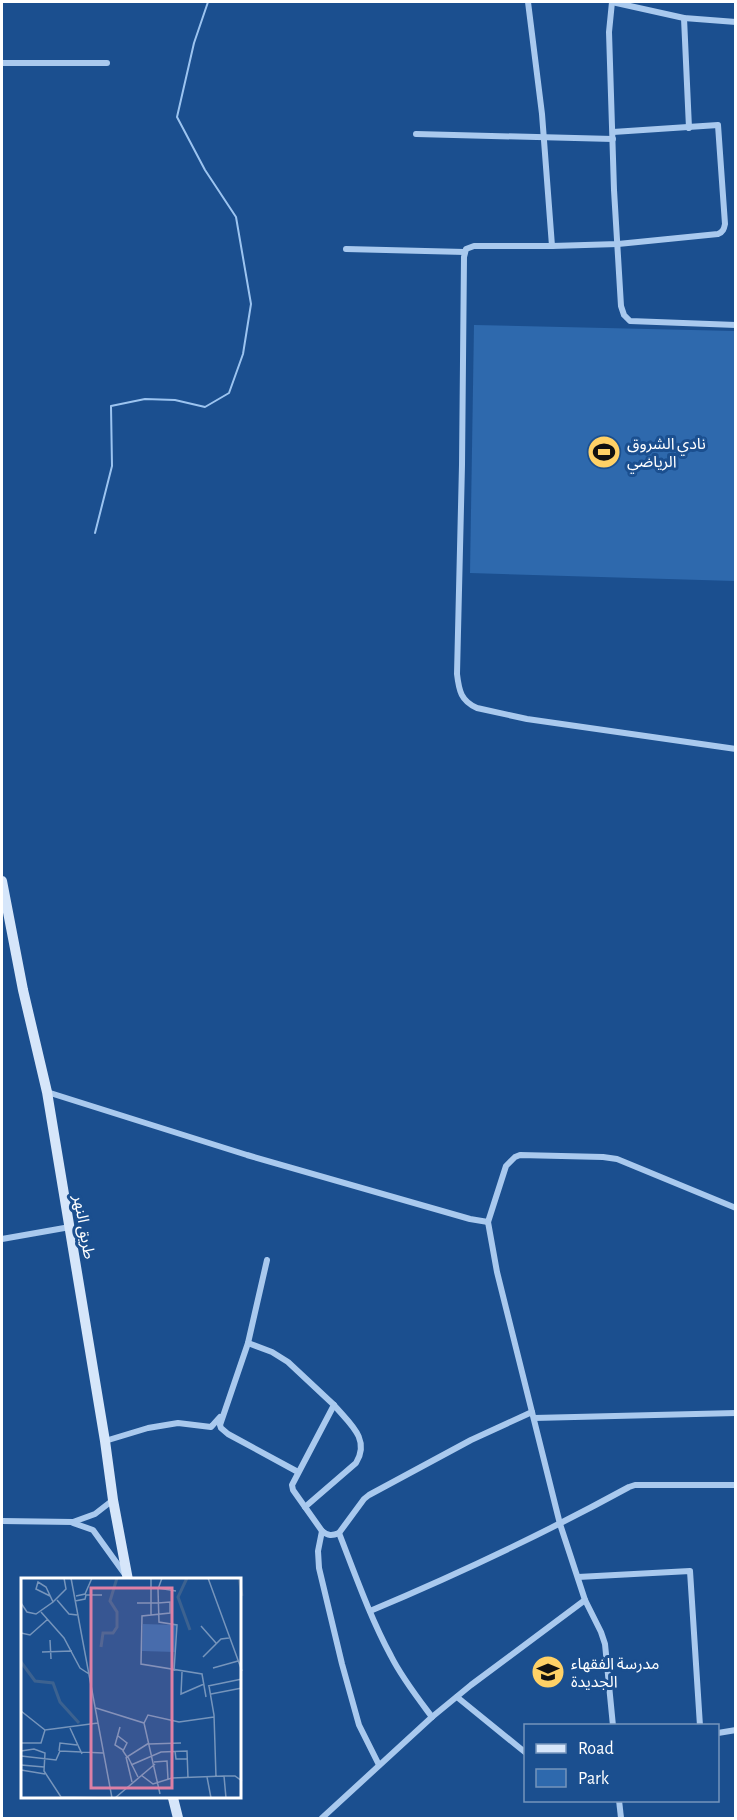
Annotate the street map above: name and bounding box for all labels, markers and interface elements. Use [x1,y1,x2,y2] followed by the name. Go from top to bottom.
[586,434,622,470] sports icon: نادي الشروق الرياضي
[627,436,706,474] place label: نادي الشروق الرياضي
[68,1193,98,1261] street label: طريق النهر
[21,1578,242,1799] inset map
[530,1654,566,1690] school or university icon: مدرسة الفقهاء الجديدة
[571,1656,659,1690] place label: مدرسة الفقهاء الجديدة
[524,1724,719,1802] legend
[578,1740,614,1758] text: Road
[578,1770,610,1788] text: Park

